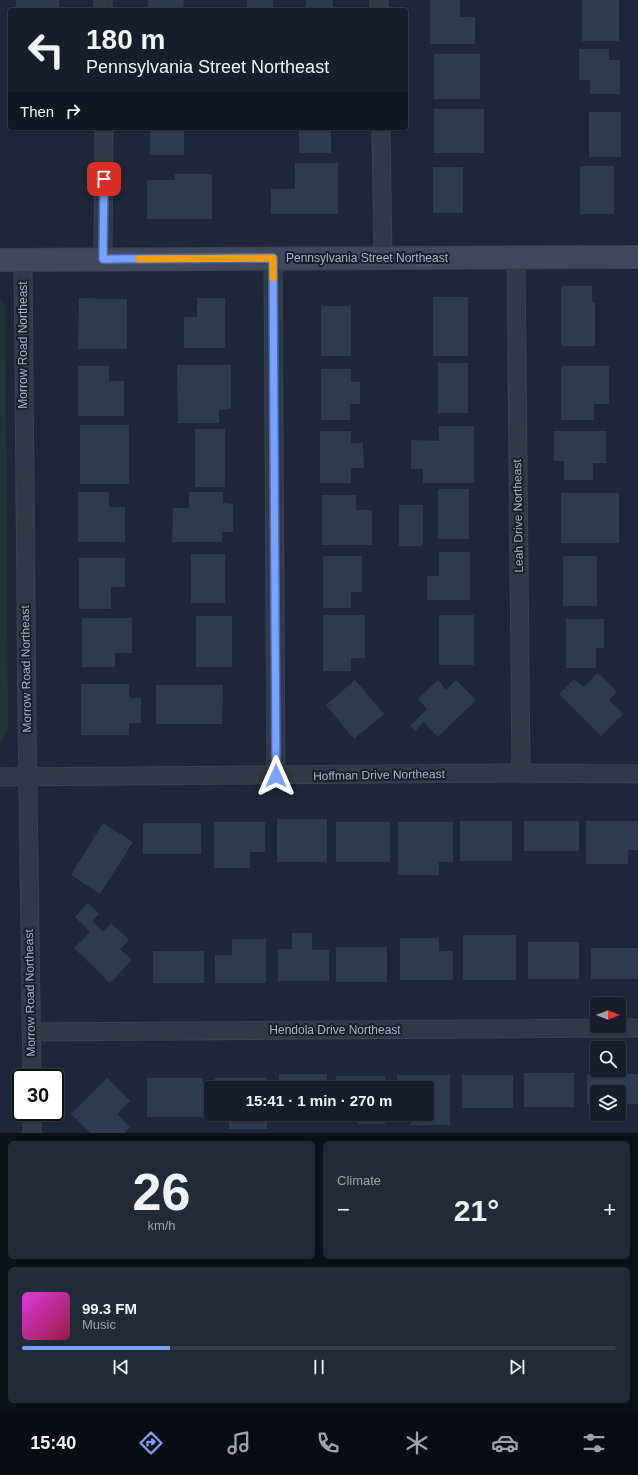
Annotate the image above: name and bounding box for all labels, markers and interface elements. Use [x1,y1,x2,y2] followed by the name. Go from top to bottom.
[20,24,72,76] icon: left
[86,24,165,55] text: 180 m
[86,57,329,77] text: Pennsylvania Street Northeast
[62,100,84,122] icon: right
[20,103,54,120] text: Then
[87,162,121,196] pin
[93,168,115,190] icon: arrive
[286,251,449,265] street label: Pennsylvania Street Northeast
[16,281,30,409] street label: Morrow Road Northeast
[510,459,526,573] street label: Leah Drive Northeast
[18,605,34,733] street label: Morrow Road Northeast
[255,755,297,797] position arrow
[313,767,446,783] street label: Hoffman Drive Northeast
[22,929,38,1057] street label: Morrow Road Northeast
[590,997,626,1033] north arrow
[590,997,626,1121] map controls
[269,1023,401,1037] street label: Hendola Drive Northeast
[590,1041,626,1077] button: search
[12,1069,64,1121] speed limit sign: 30
[590,1085,626,1121] button: layers
[246,1092,392,1109] text: 15:41 · 1 min · 270 m
[133,1163,190,1221] text: 26
[337,1173,381,1188] text: Climate
[454,1194,499,1227] text: 21°
[337,1197,350,1222] text: −
[603,1197,616,1222] text: +
[147,1218,176,1233] text: km/h
[82,1300,137,1317] text: 99.3 FM
[82,1317,116,1332] text: Music
[110,1356,132,1378] icon: previous
[308,1356,330,1378] icon: pause
[506,1356,528,1378] icon: next
[137,1429,165,1457] icon: directions
[225,1429,253,1457] icon: music
[314,1429,342,1457] icon: phone
[403,1429,431,1457] icon: climate
[491,1429,519,1457] icon: car
[580,1429,608,1457] icon: filters
[30,1433,76,1453] text: 15:40

